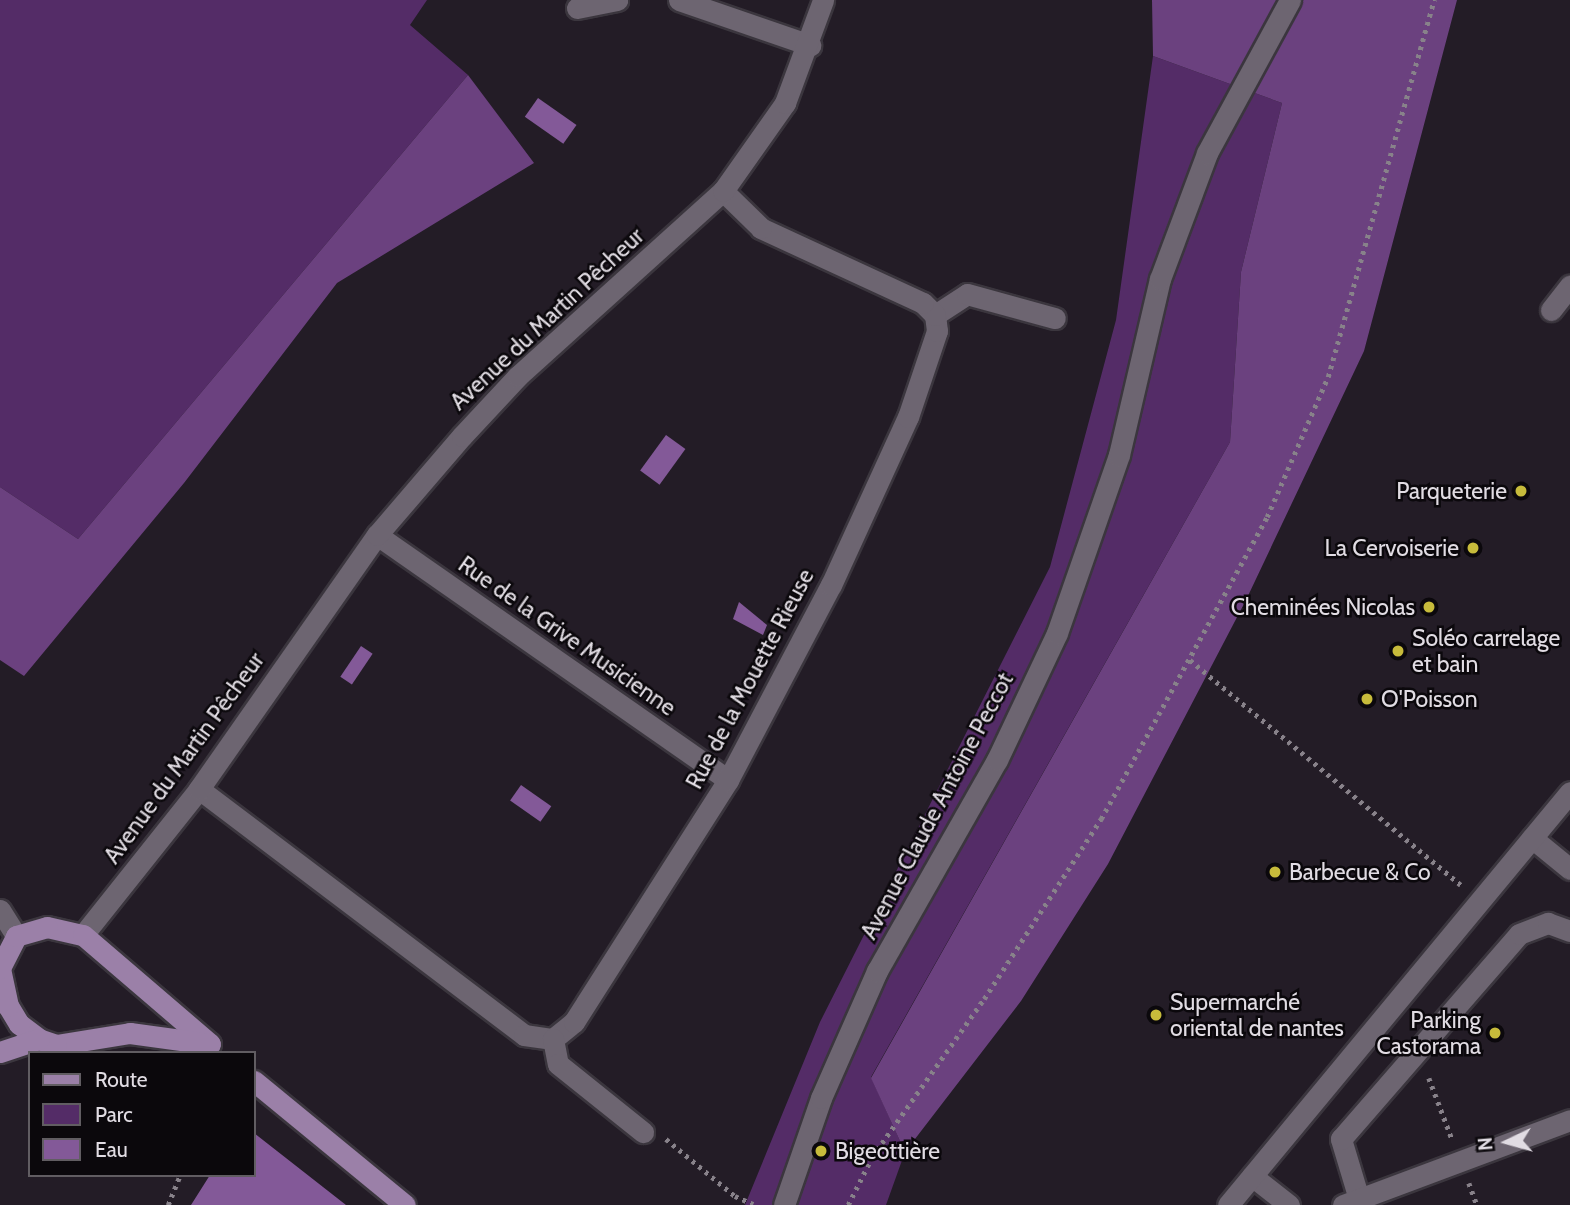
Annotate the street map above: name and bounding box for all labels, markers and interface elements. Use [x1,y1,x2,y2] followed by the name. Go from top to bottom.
[445,222,649,416] street label: Avenue du Martin Pêcheur
[1396,477,1507,505] place label: Parqueterie
[1513,483,1529,499] marker: Parqueterie
[1325,534,1459,562] place label: La Cervoiserie
[1465,540,1481,556] marker: La Cervoiserie
[453,550,681,722] street label: Rue de la Grive Musicienne
[680,564,820,794] street label: Rue de la Mouette Rieuse
[1231,593,1415,621] place label: Cheminées Nicolas
[1421,599,1437,615] marker: Cheminées Nicolas
[1412,624,1560,678] place label: Soléo carrelage et bain
[1390,643,1406,659] marker: Soléo carrelage et bain
[98,647,270,869] street label: Avenue du Martin Pêcheur
[855,668,1019,944] street label: Avenue Claude Antoine Peccot
[1381,685,1478,713] place label: O'Poisson
[1359,691,1375,707] marker: O'Poisson
[1289,858,1431,886] place label: Barbecue & Co
[1267,864,1283,880] marker: Barbecue & Co
[1170,988,1344,1042] place label: Supermarché oriental de nantes
[1377,1006,1481,1060] place label: Parking Castorama
[1148,1007,1164,1023] marker: Supermarché oriental de nantes
[1487,1025,1503,1041] marker: Parking Castorama
[28,1051,256,1177] legend
[95,1067,148,1092] text: Route
[95,1102,133,1127] text: Parc
[1472,1107,1542,1177] north arrow
[1474,1136,1498,1152] text: N
[95,1137,128,1162] text: Eau
[835,1137,940,1165] place label: Bigeottière
[813,1143,829,1159] marker: Bigeottière

